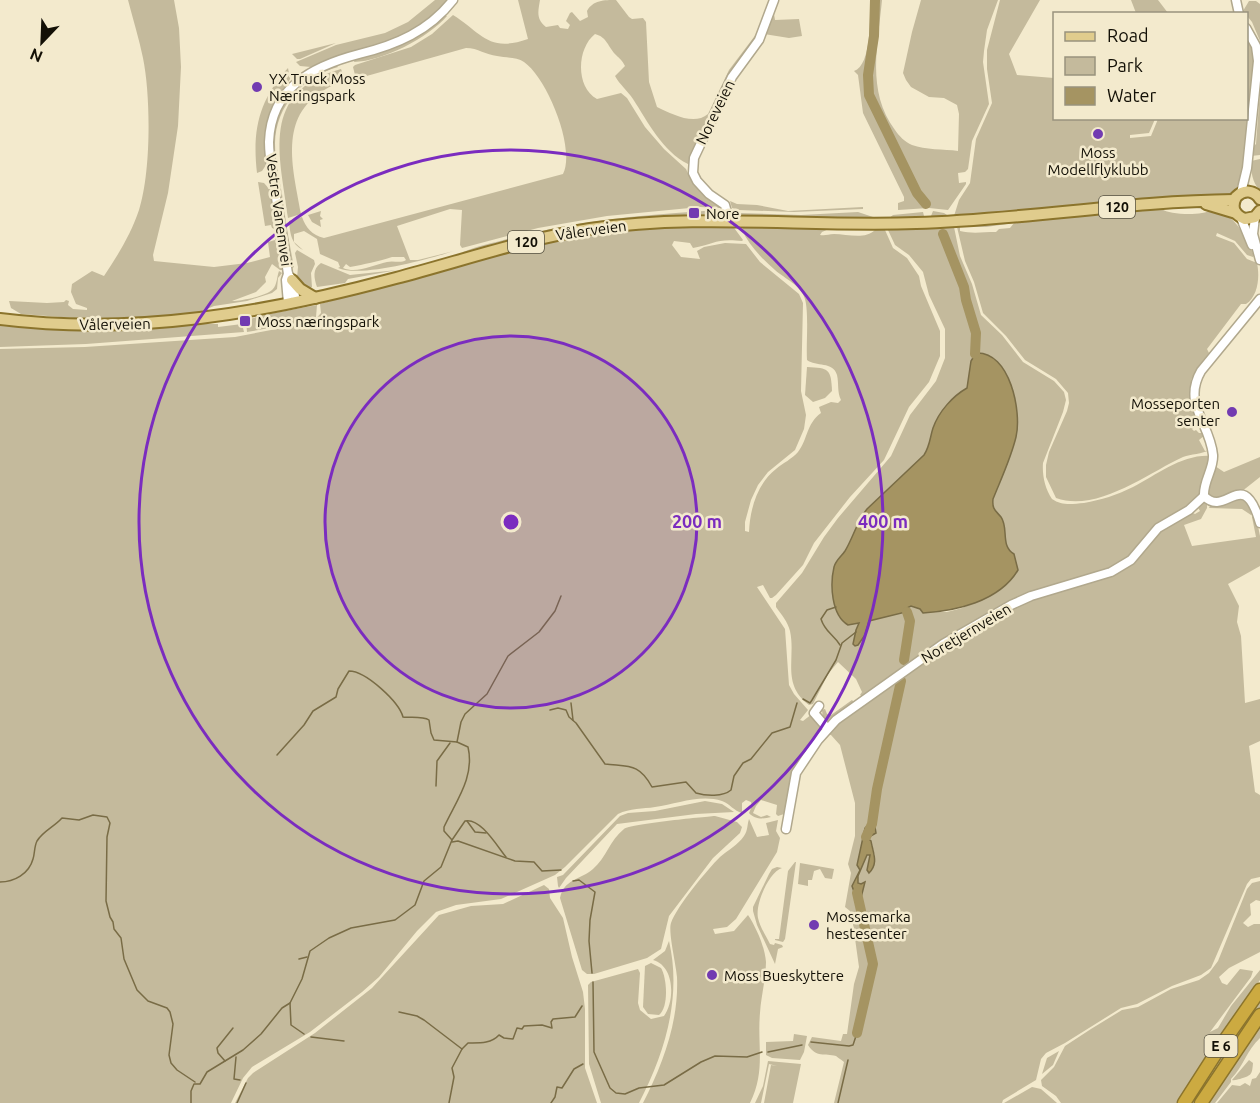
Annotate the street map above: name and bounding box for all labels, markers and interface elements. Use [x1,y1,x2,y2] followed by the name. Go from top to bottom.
[12,12,72,72] north arrow
[1053,12,1248,120] legend
[1107,25,1149,45] text: Road
[27,45,45,66] text: N
[1107,55,1143,75] text: Park
[269,70,366,104] place label: YX Truck Moss Næringspark
[692,77,738,147] street label: Noreveien
[250,80,264,94] marker: YX Truck Moss Næringspark
[1107,85,1157,105] text: Water
[1091,127,1105,141] marker: Moss Modellflyklubb
[1047,144,1149,178] place label: Moss Modellflyklubb
[263,153,295,267] street label: Vestre Vanemvei
[1099,196,1135,218] road number: 120
[706,205,739,222] place label: Nore
[687,206,701,220] marker: Nore
[555,217,627,243] street label: Vålerveien
[508,231,544,253] road number: 120
[257,313,380,330] place label: Moss næringspark
[238,314,252,328] marker: Moss næringspark
[79,315,151,333] street label: Vålerveien
[1131,395,1220,429] place label: Mosseporten senter
[1225,405,1239,419] marker: Mosseporten senter
[672,511,722,531] text: 200 m
[858,511,908,531] text: 400 m
[501,512,521,532] centre of rings
[918,600,1014,666] street label: Noretjernveien
[826,908,911,942] place label: Mossemarka hestesenter
[807,918,821,932] marker: Mossemarka hestesenter
[724,967,844,984] place label: Moss Bueskyttere
[705,968,719,982] marker: Moss Bueskyttere
[1204,1035,1238,1057] road number: E 6

